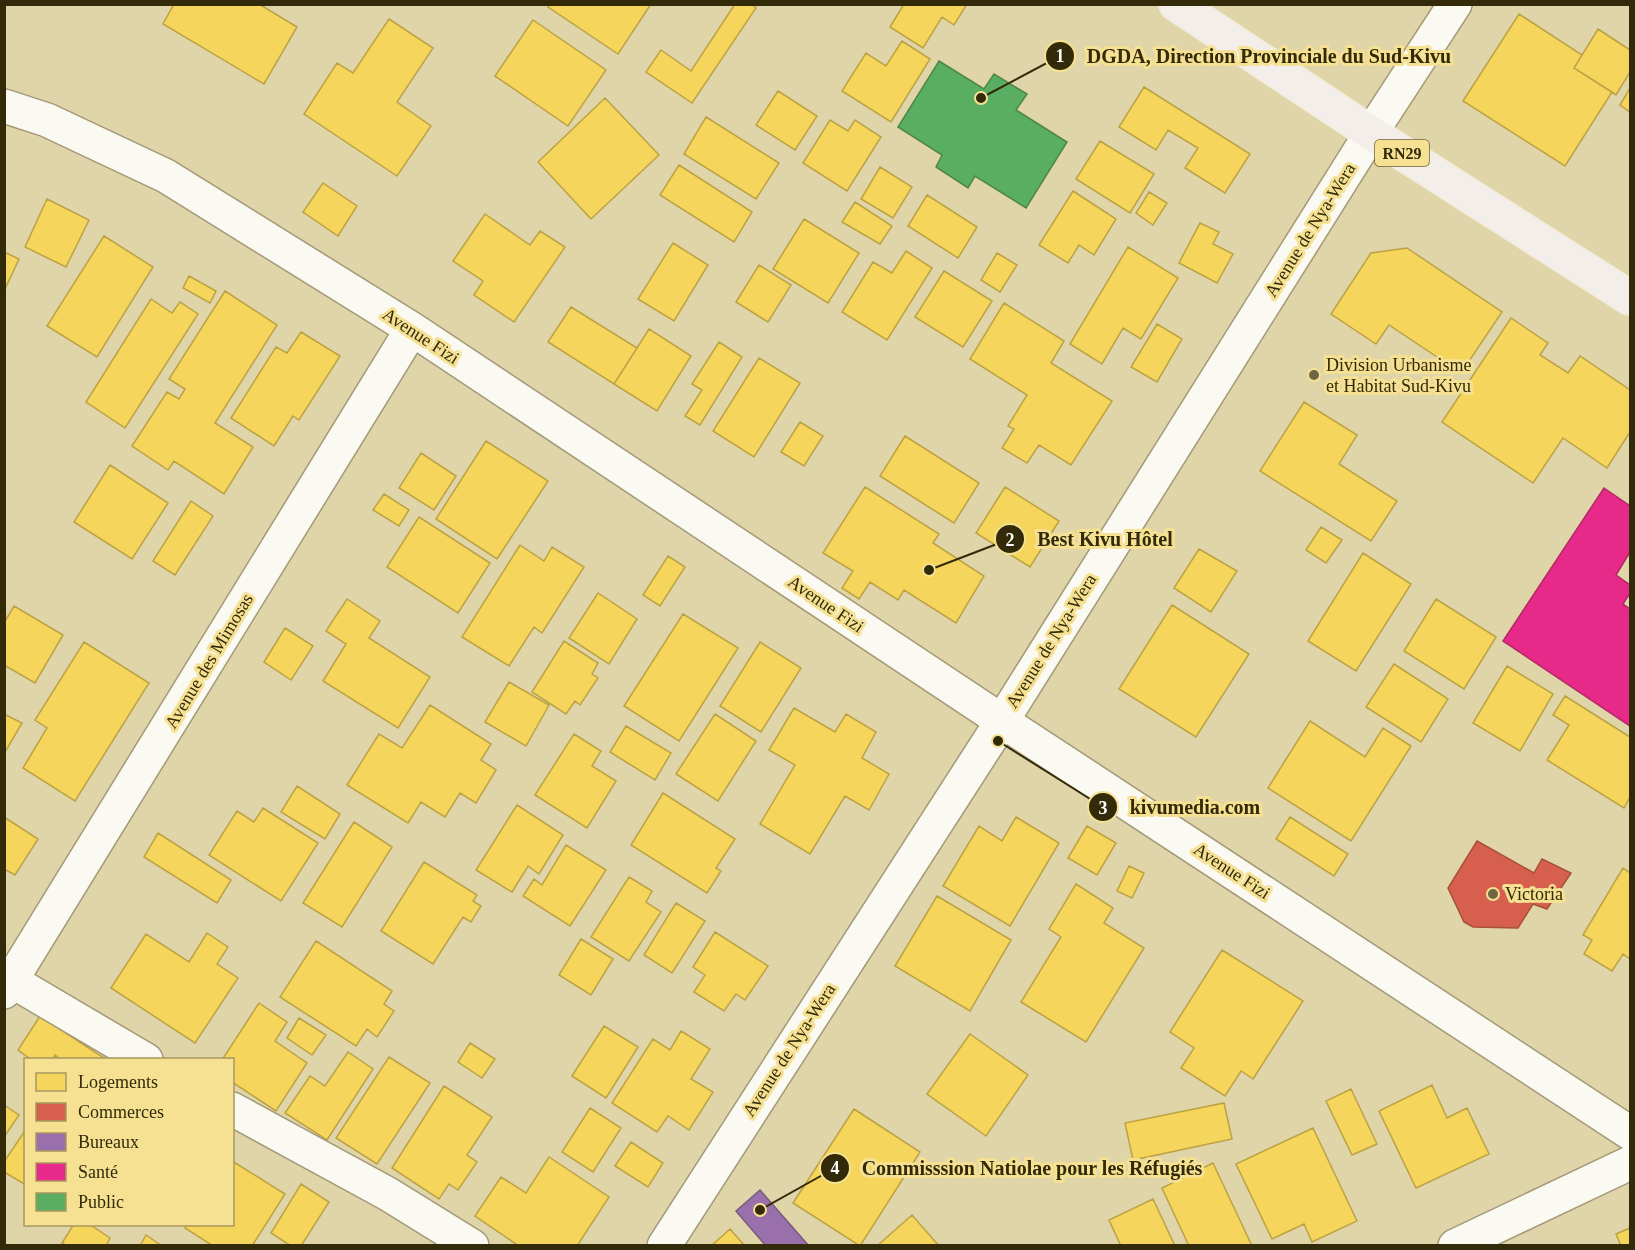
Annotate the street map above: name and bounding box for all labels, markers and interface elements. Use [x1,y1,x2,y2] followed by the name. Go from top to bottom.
[1045,37,1463,75] callout: DGDA, Direction Provinciale du Sud-Kivu
[1087,45,1451,67] text: DGDA, Direction Provinciale du Sud-Kivu
[1056,46,1065,66] text: 1
[1375,140,1429,166] road number: RN29
[1261,159,1359,301] street label: Avenue de Nya-Wera
[379,304,463,368] street label: Avenue Fizi
[1326,355,1472,396] place label: Division Urbanisme et Habitat Sud-Kivu
[1307,368,1321,382] marker: Division Urbanisme et Habitat Sud-Kivu
[995,520,1185,558] callout: Best Kivu Hôtel
[1037,528,1173,550] text: Best Kivu Hôtel
[1006,530,1015,550] text: 2
[1002,570,1100,712] street label: Avenue de Nya-Wera
[784,571,868,637] street label: Avenue Fizi
[161,590,257,732] street label: Avenue des Mimosas
[1088,788,1272,826] callout: kivumedia.com
[1130,796,1261,818] text: kivumedia.com
[1099,798,1108,818] text: 3
[1190,839,1274,903] street label: Avenue Fizi
[1505,884,1563,904] place label: Victoria
[1486,887,1500,901] marker: Victoria
[739,980,839,1120] street label: Avenue de Nya-Wera
[24,1058,234,1226] legend
[78,1072,158,1092] text: Logements
[78,1102,164,1122] text: Commerces
[78,1132,139,1152] text: Bureaux
[820,1149,1215,1187] callout: Commisssion Natiolae pour les Réfugiés
[862,1157,1203,1180] text: Commisssion Natiolae pour les Réfugiés
[831,1158,840,1178] text: 4
[78,1162,118,1182] text: Santé
[78,1192,124,1212] text: Public

